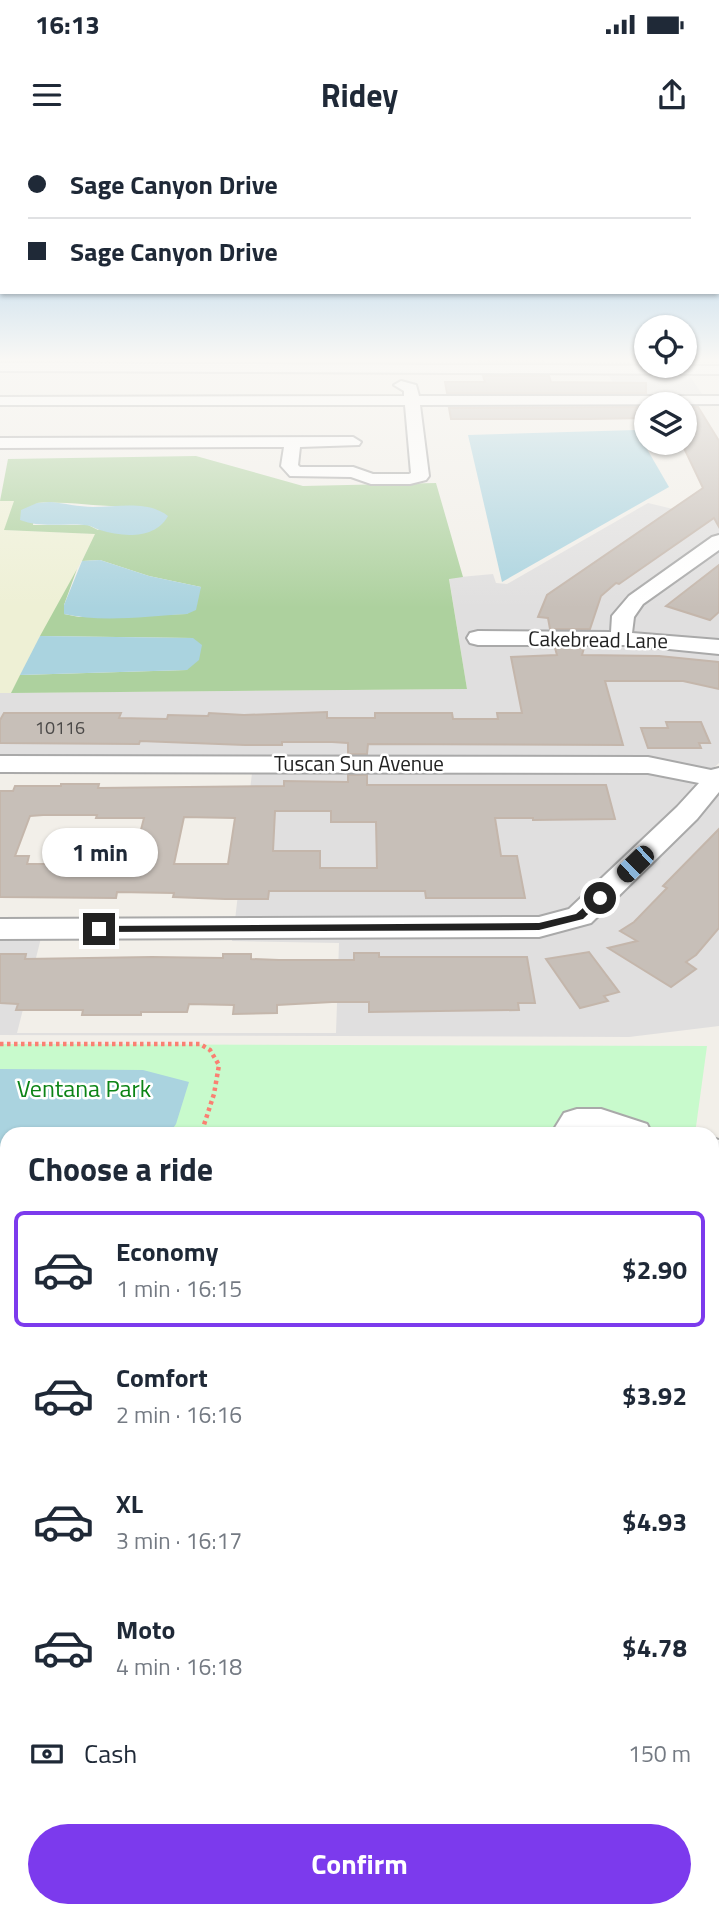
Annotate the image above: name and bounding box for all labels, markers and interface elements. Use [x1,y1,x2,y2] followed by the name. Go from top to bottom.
[35,5,100,44] text: 16:13
[321,71,398,119] text: Ridey
[28,76,66,114] icon: menu
[653,76,691,114] icon: share
[70,165,278,204] text: Sage Canyon Drive
[70,232,278,271] text: Sage Canyon Drive
[634,315,697,455] map controls
[634,315,697,378] button: locate
[634,392,697,455] button: layers
[528,622,668,656] street label: Cakebread Lane
[35,714,85,741] house number: 10116
[274,747,444,779] street label: Tuscan Sun Avenue
[41,828,157,876] callout: 1 min
[72,835,128,870] text: 1 min
[613,842,658,886] car
[584,882,616,914] route start
[83,913,115,945] route end
[17,1070,152,1106] park label: Ventana Park
[28,1145,213,1193] text: Choose a ride
[116,1232,218,1271] text: Economy
[32,1238,95,1301] icon: car
[622,1250,687,1289] text: $2.90
[116,1271,242,1306] text: 1 min · 16:15
[116,1358,208,1397] text: Comfort
[32,1364,95,1427] icon: car
[622,1376,687,1415] text: $3.92
[116,1397,242,1432] text: 2 min · 16:16
[116,1484,143,1523] text: XL
[32,1490,95,1553] icon: car
[622,1502,687,1541] text: $4.93
[116,1523,242,1558] text: 3 min · 16:17
[116,1610,175,1649] text: Moto
[32,1616,95,1679] icon: car
[622,1628,687,1667] text: $4.78
[116,1649,242,1684] text: 4 min · 16:18
[84,1734,137,1773] text: Cash
[28,1735,66,1773] icon: cash
[628,1736,691,1771] text: 150 m
[28,1824,691,1904] button: Confirm

